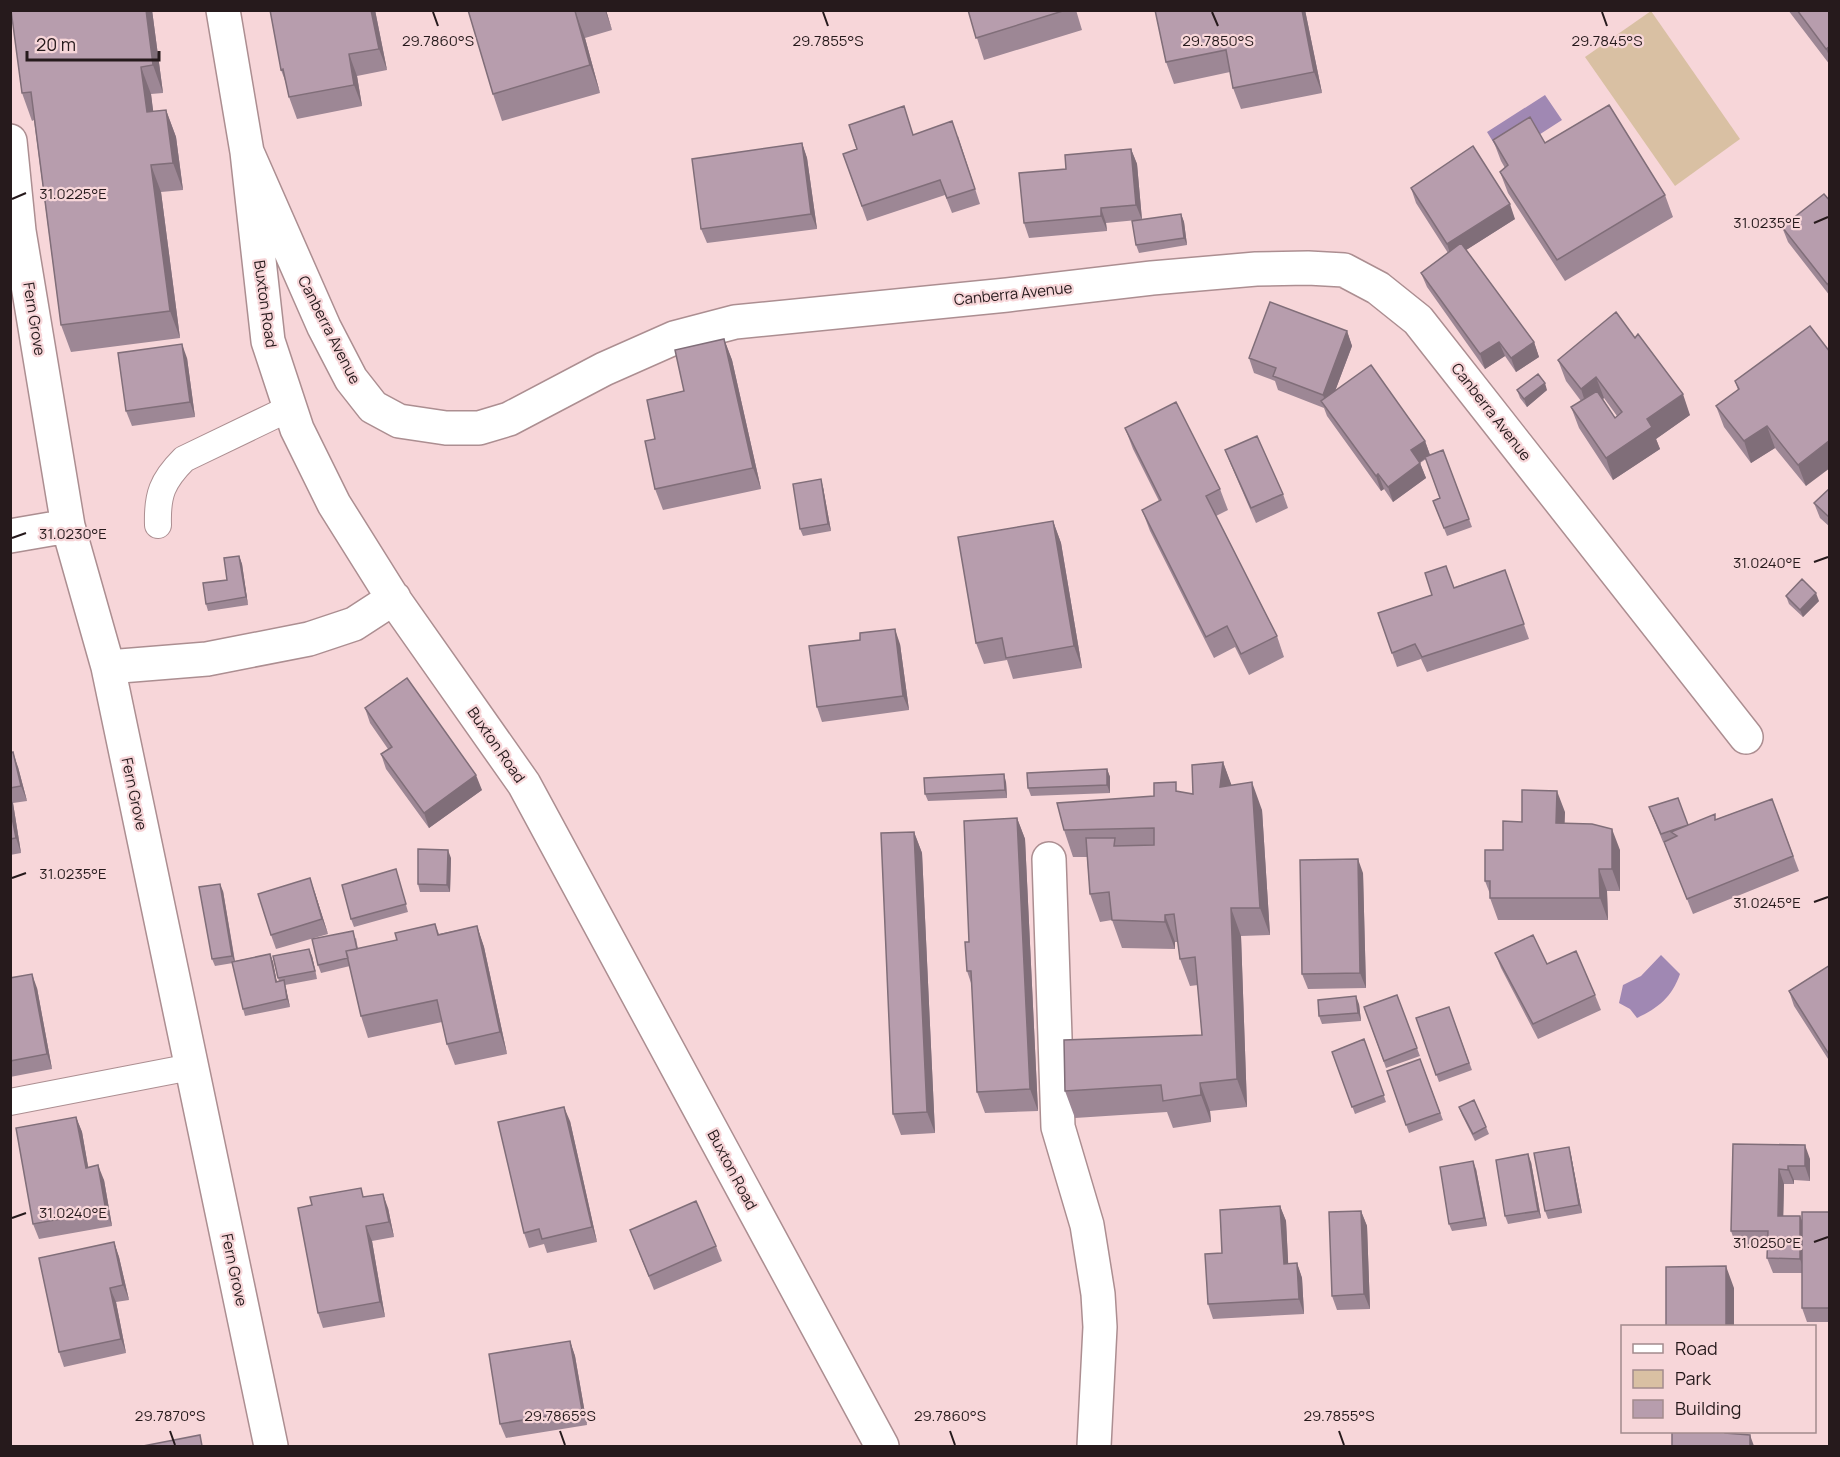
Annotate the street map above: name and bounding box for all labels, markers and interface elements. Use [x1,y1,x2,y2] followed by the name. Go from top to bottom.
[27,24,159,62] scale bar
[402,30,474,51] text: 29.7860°S
[793,30,863,51] text: 29.7855°S
[1182,30,1254,51] text: 29.7850°S
[1571,30,1643,51] text: 29.7845°S
[36,32,76,56] text: 20 m
[39,183,107,204] text: 31.0225°E
[1733,212,1801,233] text: 31.0235°E
[249,259,282,349] street label: Buxton Road
[293,272,366,388] street label: Canberra Avenue
[953,277,1073,310] street label: Canberra Avenue
[18,281,51,357] street label: Fern Grove
[1447,358,1536,465] street label: Canberra Avenue
[39,523,107,544] text: 31.0230°E
[1733,552,1801,573] text: 31.0240°E
[463,703,530,787] street label: Buxton Road
[117,756,152,832] street label: Fern Grove
[39,863,107,884] text: 31.0235°E
[1733,892,1801,913] text: 31.0245°E
[702,1126,762,1214] street label: Buxton Road
[39,1202,107,1223] text: 31.0240°E
[217,1232,252,1308] street label: Fern Grove
[1733,1232,1801,1253] text: 31.0250°E
[1621,1325,1816,1433] legend
[1675,1336,1718,1360] text: Road
[1675,1366,1712,1390] text: Park
[1675,1396,1741,1420] text: Building
[135,1405,205,1426] text: 29.7870°S
[524,1405,596,1426] text: 29.7865°S
[914,1405,986,1426] text: 29.7860°S
[1304,1405,1374,1426] text: 29.7855°S

